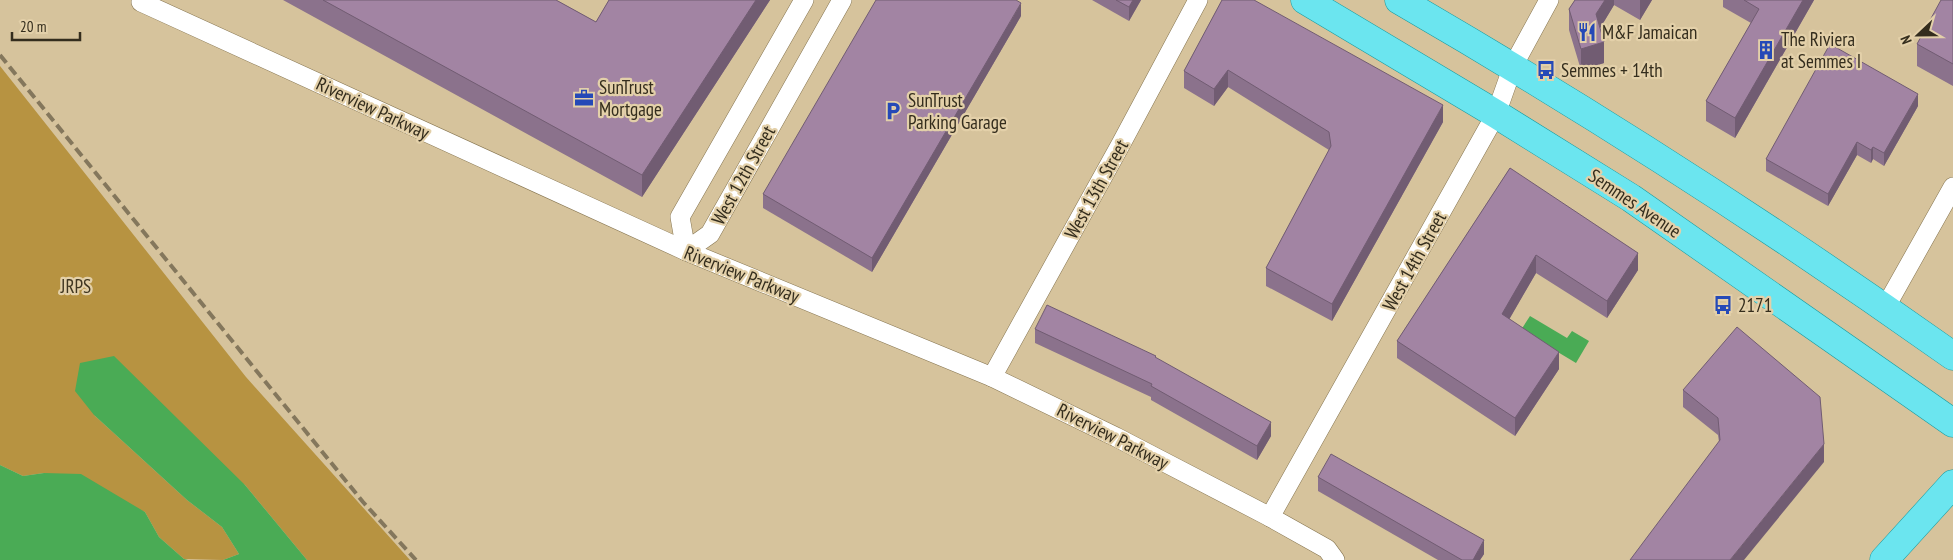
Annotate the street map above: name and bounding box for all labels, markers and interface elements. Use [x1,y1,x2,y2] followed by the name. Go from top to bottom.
[12,10,80,42] scale bar
[1893,10,1943,60] north arrow
[20,17,46,36] text: 20 m
[1602,20,1697,44] place label: M&F Jamaican
[1576,21,1598,43] restaurant icon: M&F Jamaican
[1781,27,1861,73] place label: The Riviera at Semmes I
[1896,33,1916,47] text: N
[1755,39,1777,61] building icon: The Riviera at Semmes I
[1561,58,1663,82] place label: Semmes + 14th
[1535,59,1557,81] bus stop icon: Semmes + 14th
[313,71,434,145] street label: Riverview Parkway
[599,75,662,121] place label: SunTrust Mortgage
[573,87,595,109] office icon: SunTrust Mortgage
[908,88,1007,134] place label: SunTrust Parking Garage
[882,100,904,122] parking icon: SunTrust Parking Garage
[706,121,780,229] street label: West 12th Street
[1059,135,1133,243] street label: West 13th Street
[1584,163,1686,243] street label: Semmes Avenue
[1377,207,1451,315] street label: West 14th Street
[681,240,804,308] street label: Riverview Parkway
[60,274,91,298] park label: JRPS
[1738,293,1772,317] place label: 2171
[1712,294,1734,316] bus stop icon: 2171
[1053,398,1174,475] street label: Riverview Parkway

